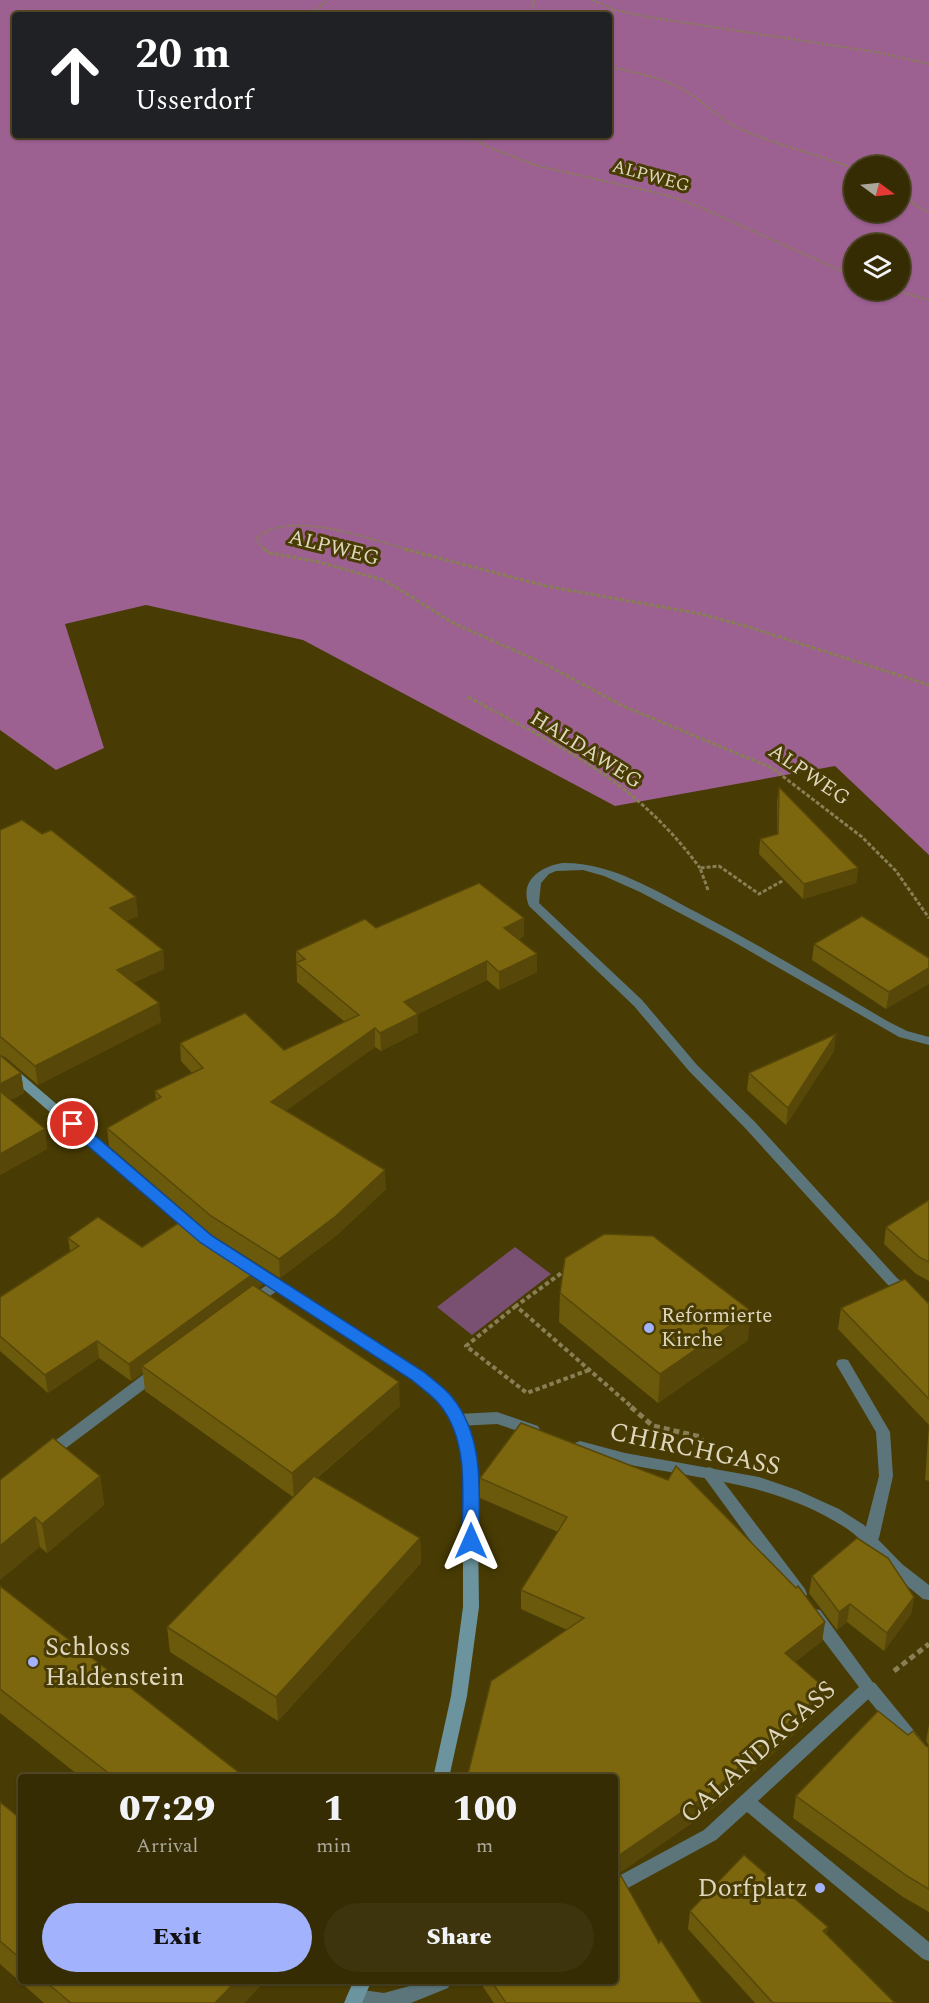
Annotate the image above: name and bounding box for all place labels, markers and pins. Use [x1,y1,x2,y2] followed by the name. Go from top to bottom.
[47,1098,98,1149] pin
[661,1300,773,1356] place label: Reformierte Kirche
[642,1321,656,1335] marker: Reformierte Kirche
[45,1627,185,1697] place label: Schloss Haldenstein
[26,1655,40,1669] marker: Schloss Haldenstein
[697,1868,808,1908] place label: Dorfplatz
[813,1881,827,1895] marker: Dorfplatz

